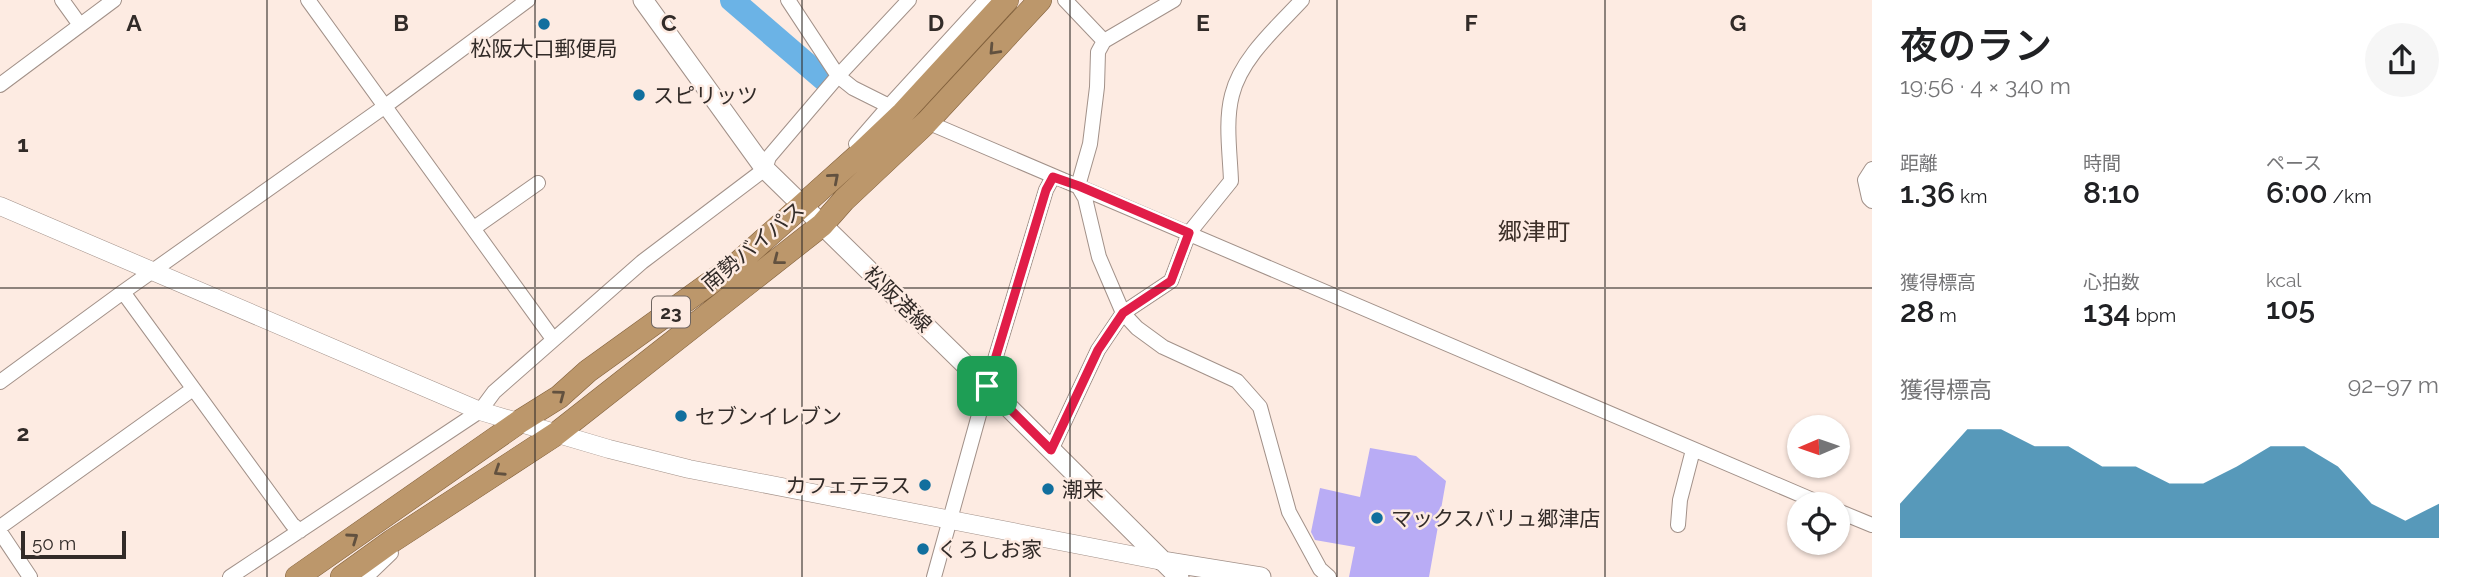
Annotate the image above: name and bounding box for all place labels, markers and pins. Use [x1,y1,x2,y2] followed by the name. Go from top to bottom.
[536,16,552,32] marker: 松阪大口郵便局
[471,36,618,61] place label: 松阪大口郵便局
[653,83,758,108] place label: スピリッツ
[631,87,647,103] marker: スピリッツ
[957,356,1017,416] pin
[695,404,842,429] place label: セブンイレブン
[673,408,689,424] marker: セブンイレブン
[785,473,911,498] place label: カフェテラス
[917,477,933,493] marker: カフェテラス
[1062,477,1104,502] place label: 潮来
[1040,481,1056,497] marker: 潮来
[1391,506,1600,531] place label: マックスバリュ郷津店
[1369,510,1385,526] marker: マックスバリュ郷津店
[937,537,1042,562] place label: くろしお家
[915,541,931,557] marker: くろしお家

